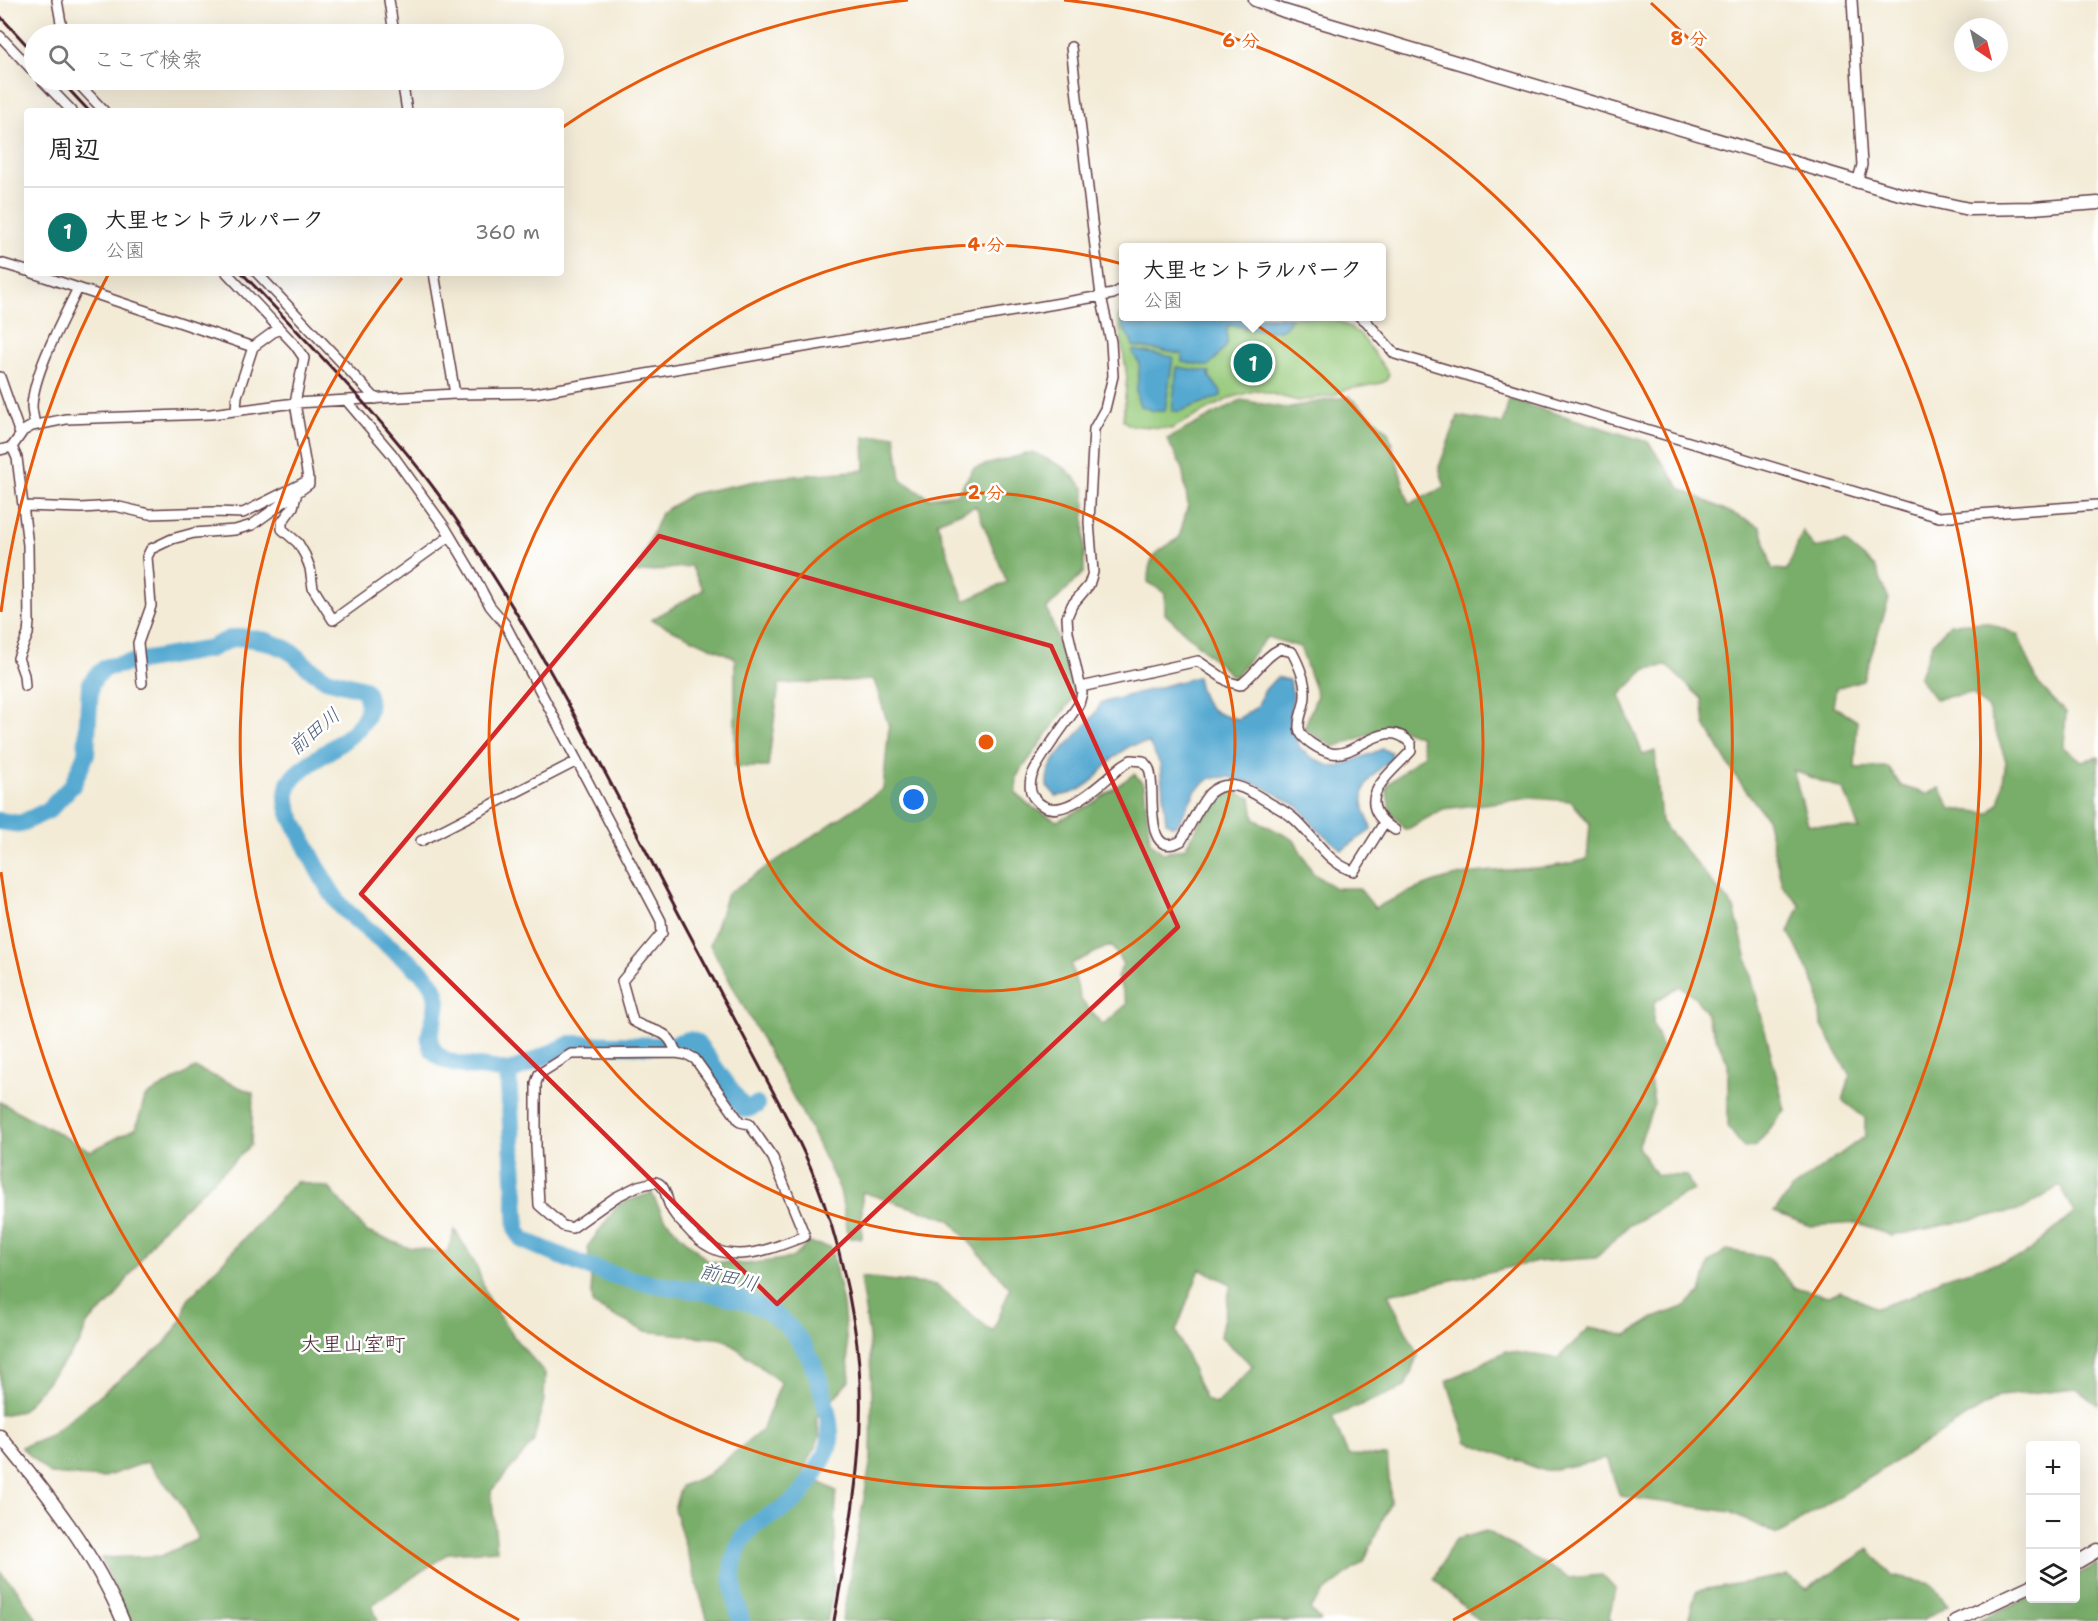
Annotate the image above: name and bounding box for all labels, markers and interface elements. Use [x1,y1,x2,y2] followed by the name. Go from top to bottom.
[1954,18,2008,72] north arrow
[24,24,564,90] search box
[1671,27,1707,51] text: 8 分
[1223,29,1259,53] text: 6 分
[45,41,78,74] icon: search
[93,45,203,74] text: ここで検索
[48,131,100,166] text: 周辺
[105,205,324,234] text: 大里セントラルパーク
[63,219,72,245] text: 1
[475,219,540,245] text: 360 m
[968,233,1004,257] text: 4 分
[105,237,145,263] text: 公園
[1119,243,1386,321] popup
[1143,255,1362,284] text: 大里セントラルパーク
[1143,287,1183,313] text: 公園
[1234,340,1272,386] pin: 1
[968,481,1004,505] text: 2 分
[283,702,345,760] water label: 前田川
[976,732,996,752] centre of rings
[899,785,928,814] your location
[697,1257,761,1297] water label: 前田川
[301,1330,406,1358] district label: 大里山室町
[2026,1441,2080,1603] map controls
[2026,1441,2080,1495] button: +
[2026,1495,2080,1549] button: −
[2026,1549,2080,1603] button: layers

